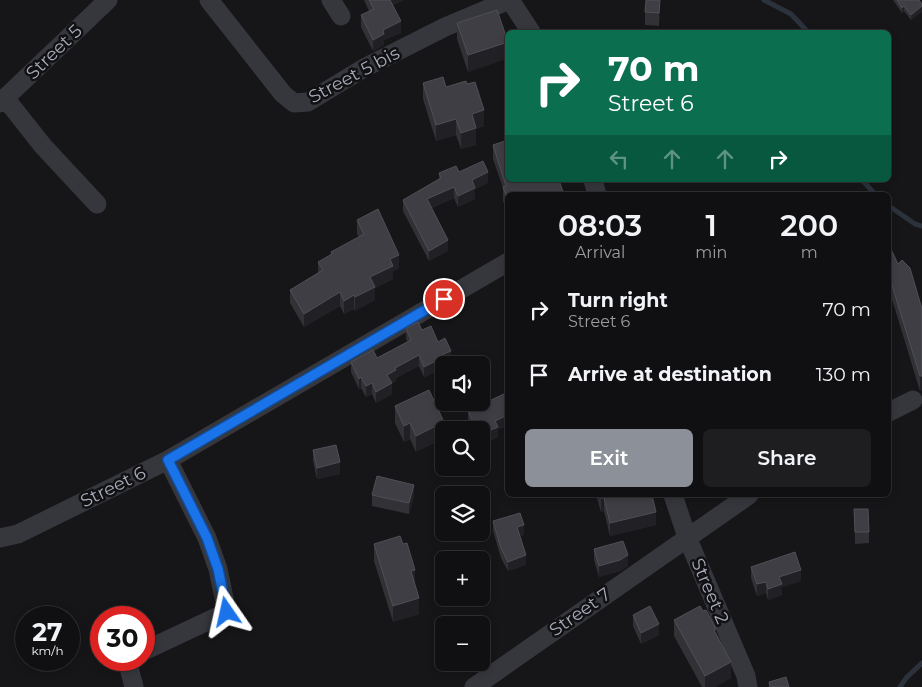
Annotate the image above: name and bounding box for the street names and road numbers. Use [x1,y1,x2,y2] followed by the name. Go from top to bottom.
[21,20,87,84] street label: Street 5
[305,42,403,108] street label: Street 5 bis
[77,462,149,512] street label: Street 6
[686,555,734,627] street label: Street 2
[545,583,615,641] street label: Street 7

